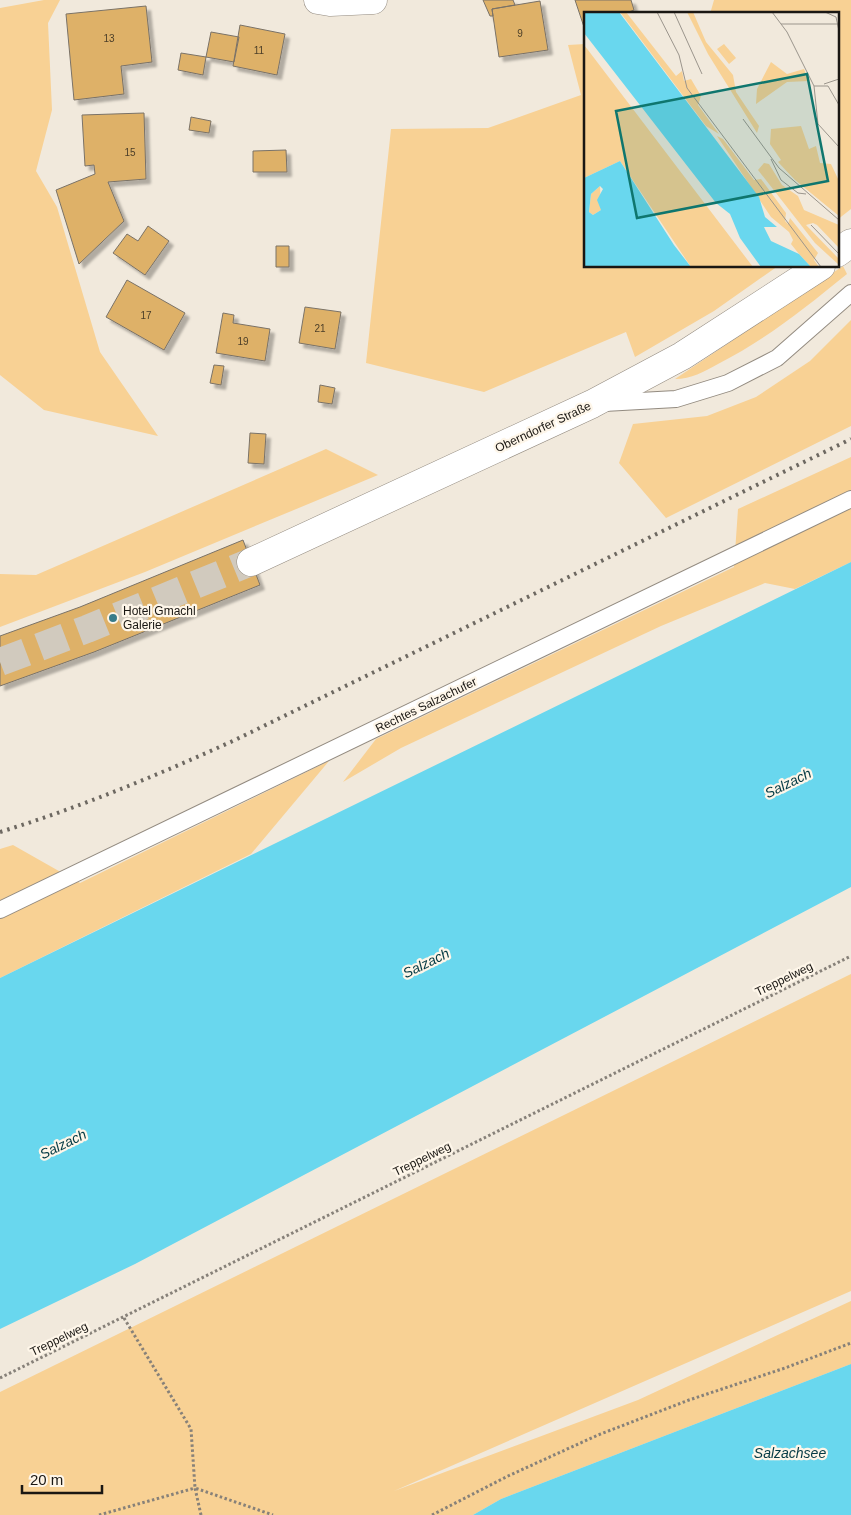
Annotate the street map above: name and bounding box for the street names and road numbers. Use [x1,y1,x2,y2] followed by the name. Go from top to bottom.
[493,399,593,455] street label: Oberndorfer Straße
[373,674,479,736] street label: Rechtes Salzachufer
[753,959,815,999] street label: Treppelweg
[391,1139,453,1179] street label: Treppelweg
[28,1319,90,1359] street label: Treppelweg

